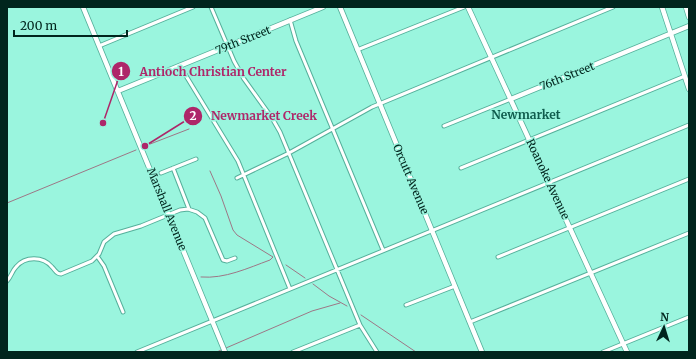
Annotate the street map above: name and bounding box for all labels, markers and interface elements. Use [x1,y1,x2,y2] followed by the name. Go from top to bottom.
[14,12,127,38] scale bar
[20,18,57,33] text: 200 m
[213,22,273,57] street label: 79th Street
[538,58,597,93] street label: 76th Street
[111,59,294,83] callout: Antioch Christian Center
[118,64,124,79] text: 1
[139,64,287,79] text: Antioch Christian Center
[183,104,325,128] callout: Newmarket Creek
[491,107,561,122] district label: Newmarket
[189,108,197,123] text: 2
[211,108,317,123] text: Newmarket Creek
[523,136,573,222] street label: Roanoke Avenue
[390,142,432,216] street label: Orcutt Avenue
[144,166,190,253] street label: Marshall Avenue
[644,307,684,347] north arrow
[660,310,670,324] text: N

